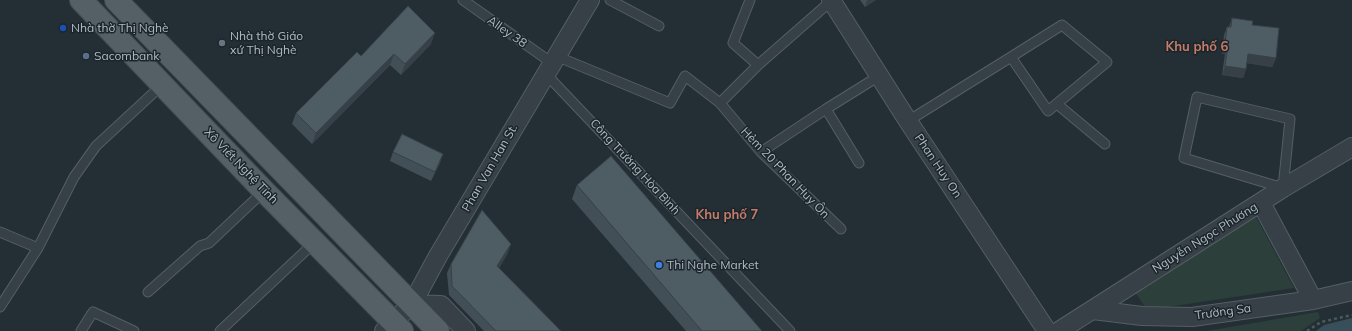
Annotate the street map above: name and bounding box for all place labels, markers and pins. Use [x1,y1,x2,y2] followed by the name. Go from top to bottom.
[71,21,169,35] place label: Nhà thờ Thị Nghè
[58,23,68,33] marker: Nhà thờ Thị Nghè
[230,29,303,57] place label: Nhà thờ Giáo xứ Thị Nghè
[217,38,227,48] marker: Nhà thờ Giáo xứ Thị Nghè
[94,49,159,63] place label: Sacombank
[81,51,91,61] marker: Sacombank
[667,258,759,272] place label: Thi Nghe Market
[654,260,664,270] marker: Thi Nghe Market

